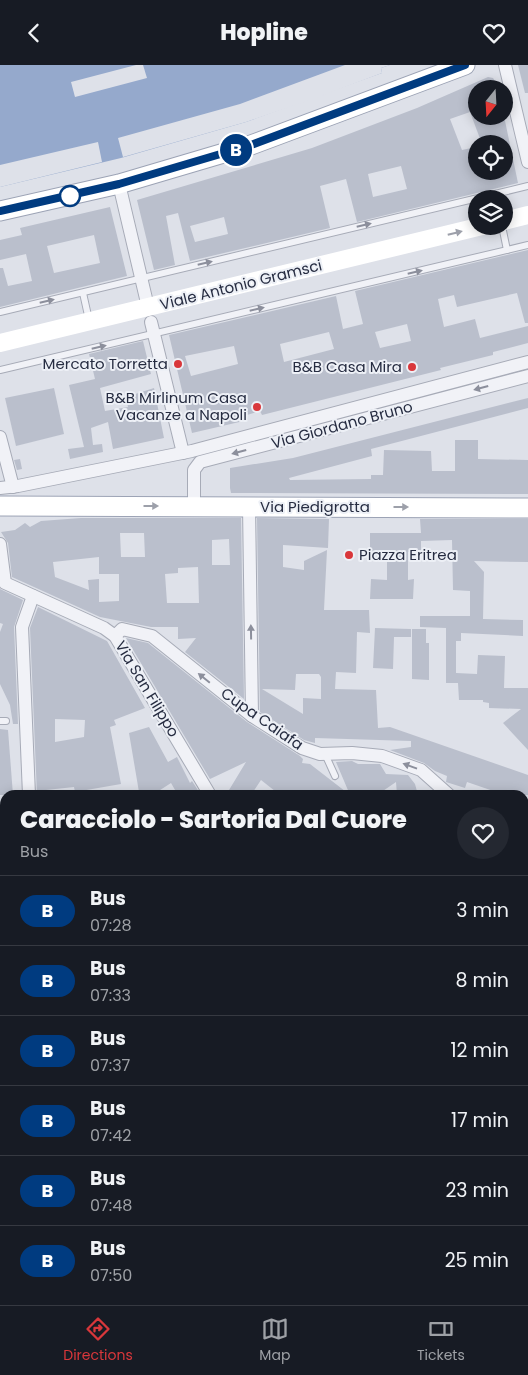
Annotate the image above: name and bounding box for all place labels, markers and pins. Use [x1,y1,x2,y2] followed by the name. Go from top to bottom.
[59,185,81,207] unlabelled marker
[43,353,168,374] place label: Mercato Torretta
[292,356,402,377] place label: B&B Casa Mira
[172,358,184,370] marker: Mercato Torretta
[406,361,418,373] marker: B&B Casa Mira
[106,387,247,425] place label: B&B Mirlinum Casa Vacanze a Napoli
[251,401,263,413] marker: B&B Mirlinum Casa Vacanze a Napoli
[359,544,457,565] place label: Piazza Eritrea
[343,549,355,561] marker: Piazza Eritrea

